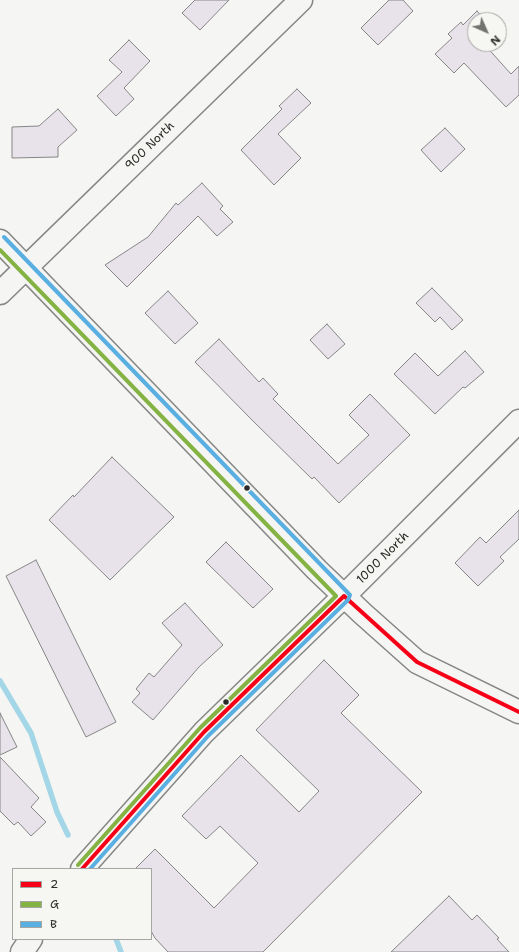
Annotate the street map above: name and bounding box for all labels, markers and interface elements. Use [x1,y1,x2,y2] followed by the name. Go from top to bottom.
[467,12,507,52] north arrow
[487,32,504,49] text: N
[122,119,178,173] street label: 900 North
[242,483,252,493] unlabelled marker
[354,529,412,587] street label: 1000 North
[221,697,231,707] unlabelled marker
[12,868,152,940] legend
[50,876,58,892] text: 2
[50,896,59,912] text: G
[50,916,57,932] text: B

